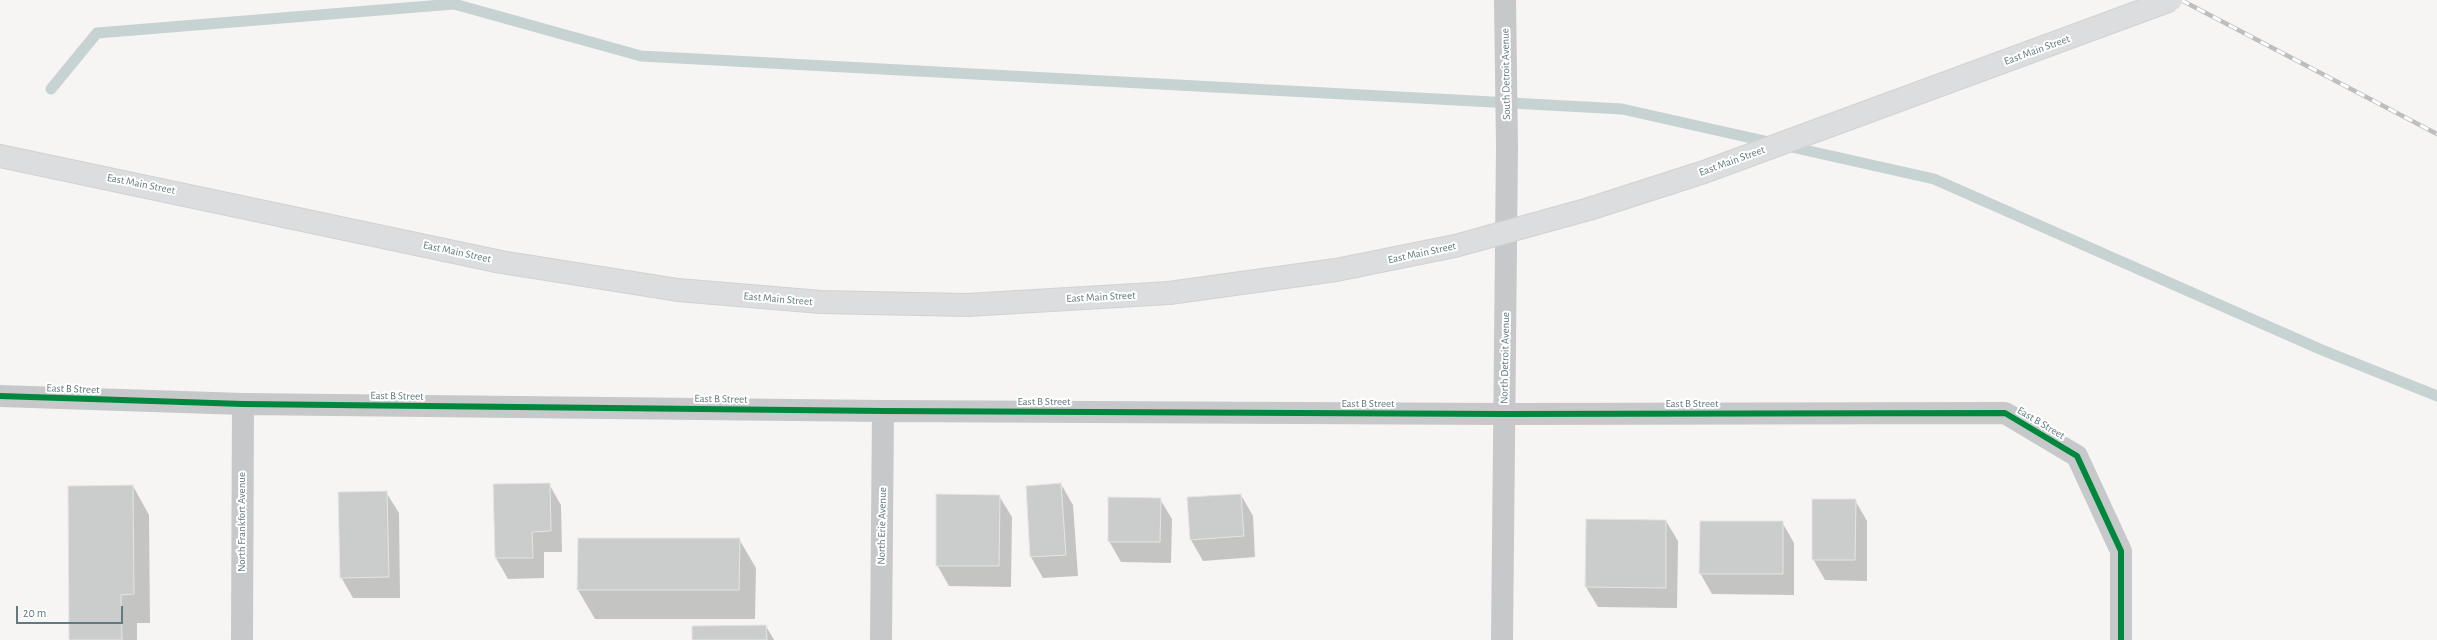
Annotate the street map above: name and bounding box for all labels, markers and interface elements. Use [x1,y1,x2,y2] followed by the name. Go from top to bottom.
[1499,28,1513,120] street label: South Detroit Avenue
[2002,32,2072,68] street label: East Main Street
[1697,143,1767,179] street label: East Main Street
[106,171,176,197] street label: East Main Street
[422,238,492,266] street label: East Main Street
[1387,239,1457,267] street label: East Main Street
[743,289,813,309] street label: East Main Street
[1066,289,1136,305] street label: East Main Street
[1498,312,1512,404] street label: North Detroit Avenue
[46,381,100,397] street label: East B Street
[370,389,424,403] street label: East B Street
[694,392,748,406] street label: East B Street
[1017,395,1071,409] street label: East B Street
[1341,397,1395,411] street label: East B Street
[1665,397,1719,411] street label: East B Street
[2015,404,2067,442] street label: East B Street
[235,472,249,572] street label: North Frankfort Avenue
[875,487,889,565] street label: North Erie Avenue
[18,598,125,624] scale bar
[23,607,46,619] text: 20 m

